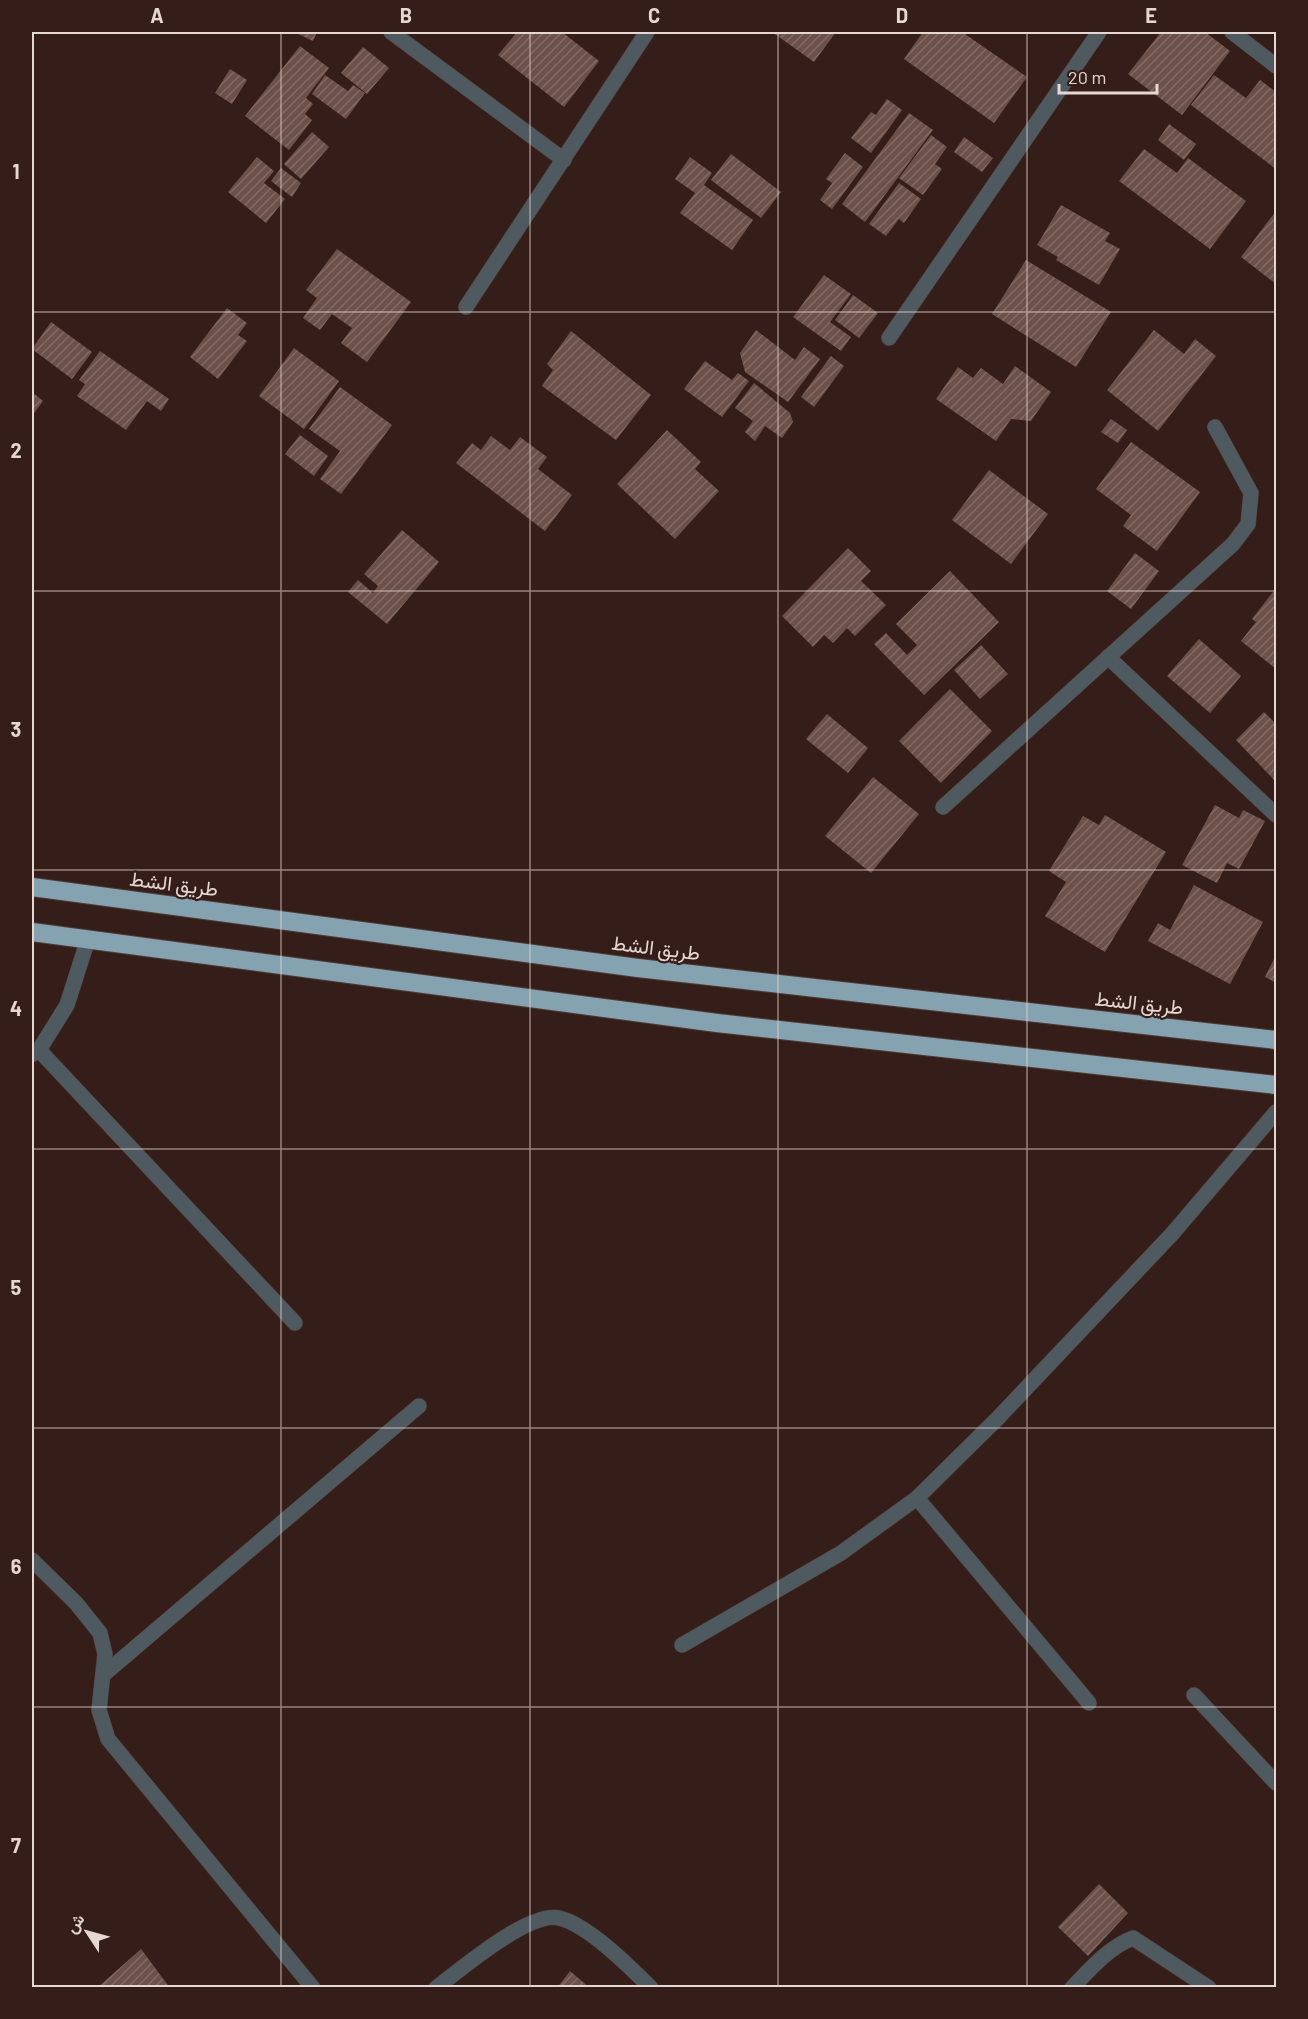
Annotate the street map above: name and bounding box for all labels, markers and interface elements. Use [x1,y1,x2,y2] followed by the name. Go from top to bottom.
[150,3,164,27] text: A
[400,3,412,27] text: B
[648,3,660,27] text: C
[896,3,908,27] text: D
[1145,3,1157,27] text: E
[1059,57,1156,95] scale bar
[1068,66,1106,88] text: 20 m
[12,159,20,183] text: 1
[10,438,22,462] text: 2
[11,717,21,741] text: 3
[128,866,220,902] street label: طريق الشط
[610,930,702,966] street label: طريق الشط
[1093,985,1184,1021] street label: طريق الشط
[10,996,22,1020] text: 4
[11,1275,22,1299] text: 5
[11,1554,22,1578] text: 6
[11,1833,21,1857] text: 7
[57,1902,117,1962] north arrow
[61,1910,89,1937] text: ش

